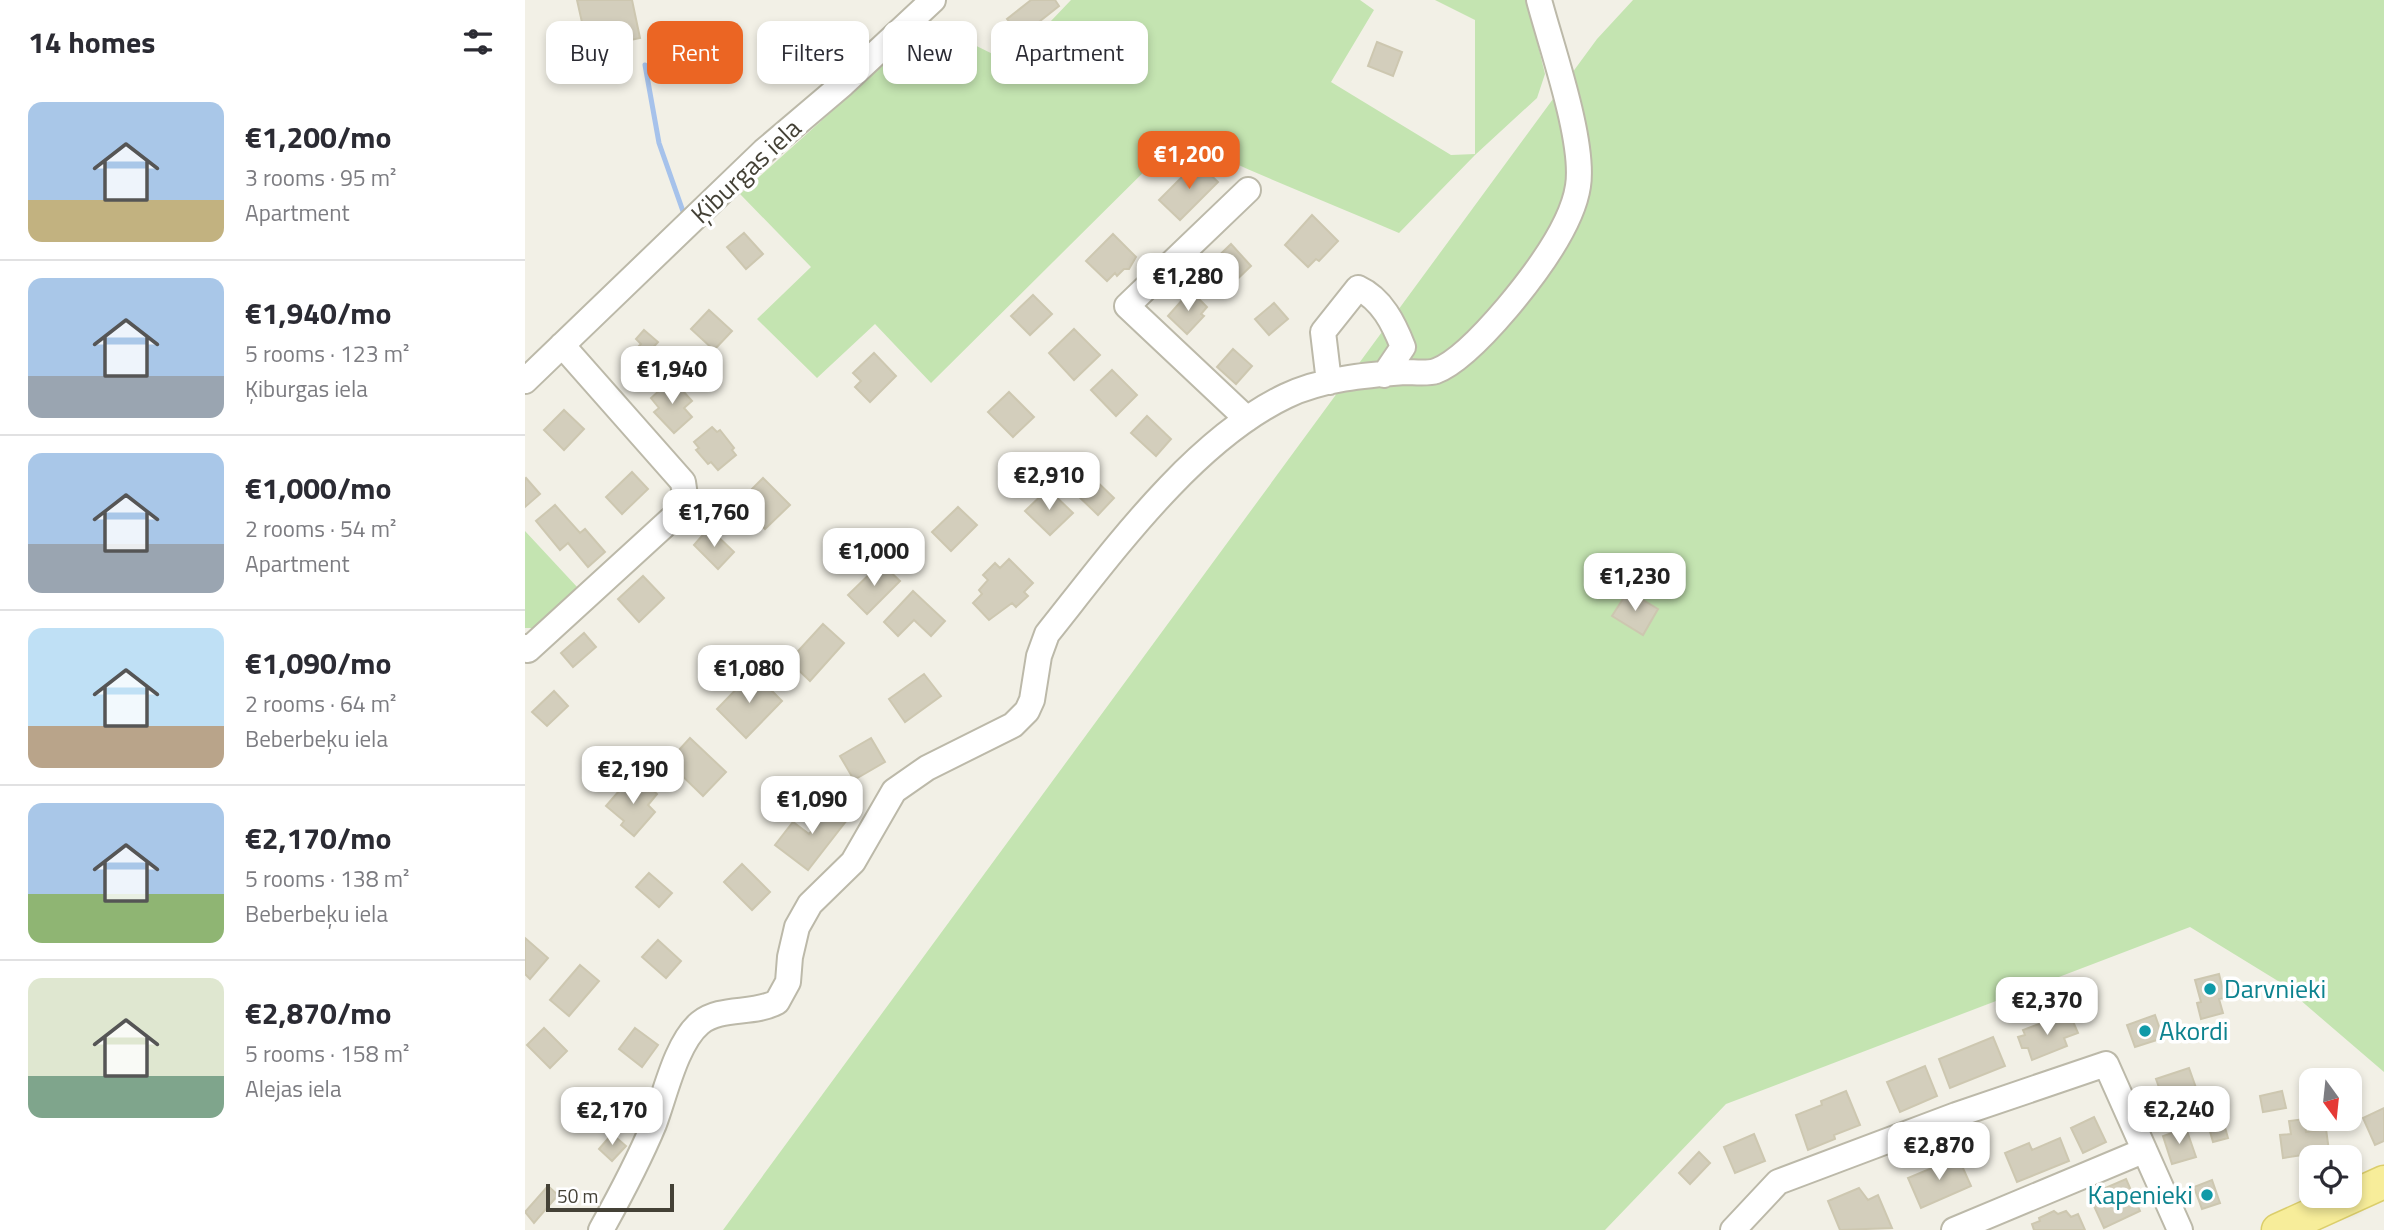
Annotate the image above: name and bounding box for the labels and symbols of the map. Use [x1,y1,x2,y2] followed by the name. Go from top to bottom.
[682,109,810,232] street label: Ķiburgas iela
[1132,132,1246,191] pin: €1,200
[1131,254,1245,313] pin: €1,280
[615,346,729,406] pin: €1,940
[992,452,1106,512] pin: €2,910
[657,490,771,549] pin: €1,760
[817,528,931,588] pin: €1,000
[1578,554,1692,613] pin: €1,230
[692,646,806,705] pin: €1,080
[576,746,690,806] pin: €2,190
[755,776,869,836] pin: €1,090
[2224,969,2326,1008] place label: Darvnieki
[1990,978,2104,1037] pin: €2,370
[2202,981,2218,997] marker: Darvnieki
[2159,1011,2228,1050] place label: Akordi
[2137,1023,2153,1039] marker: Akordi
[2299,1068,2363,1130] north arrow
[2122,1086,2236,1146] pin: €2,240
[555,1088,669,1147] pin: €2,170
[1882,1122,1996,1182] pin: €2,870
[2087,1175,2193,1214] place label: Kapenieki
[546,1181,674,1213] scale bar
[2199,1187,2215,1203] marker: Kapenieki

